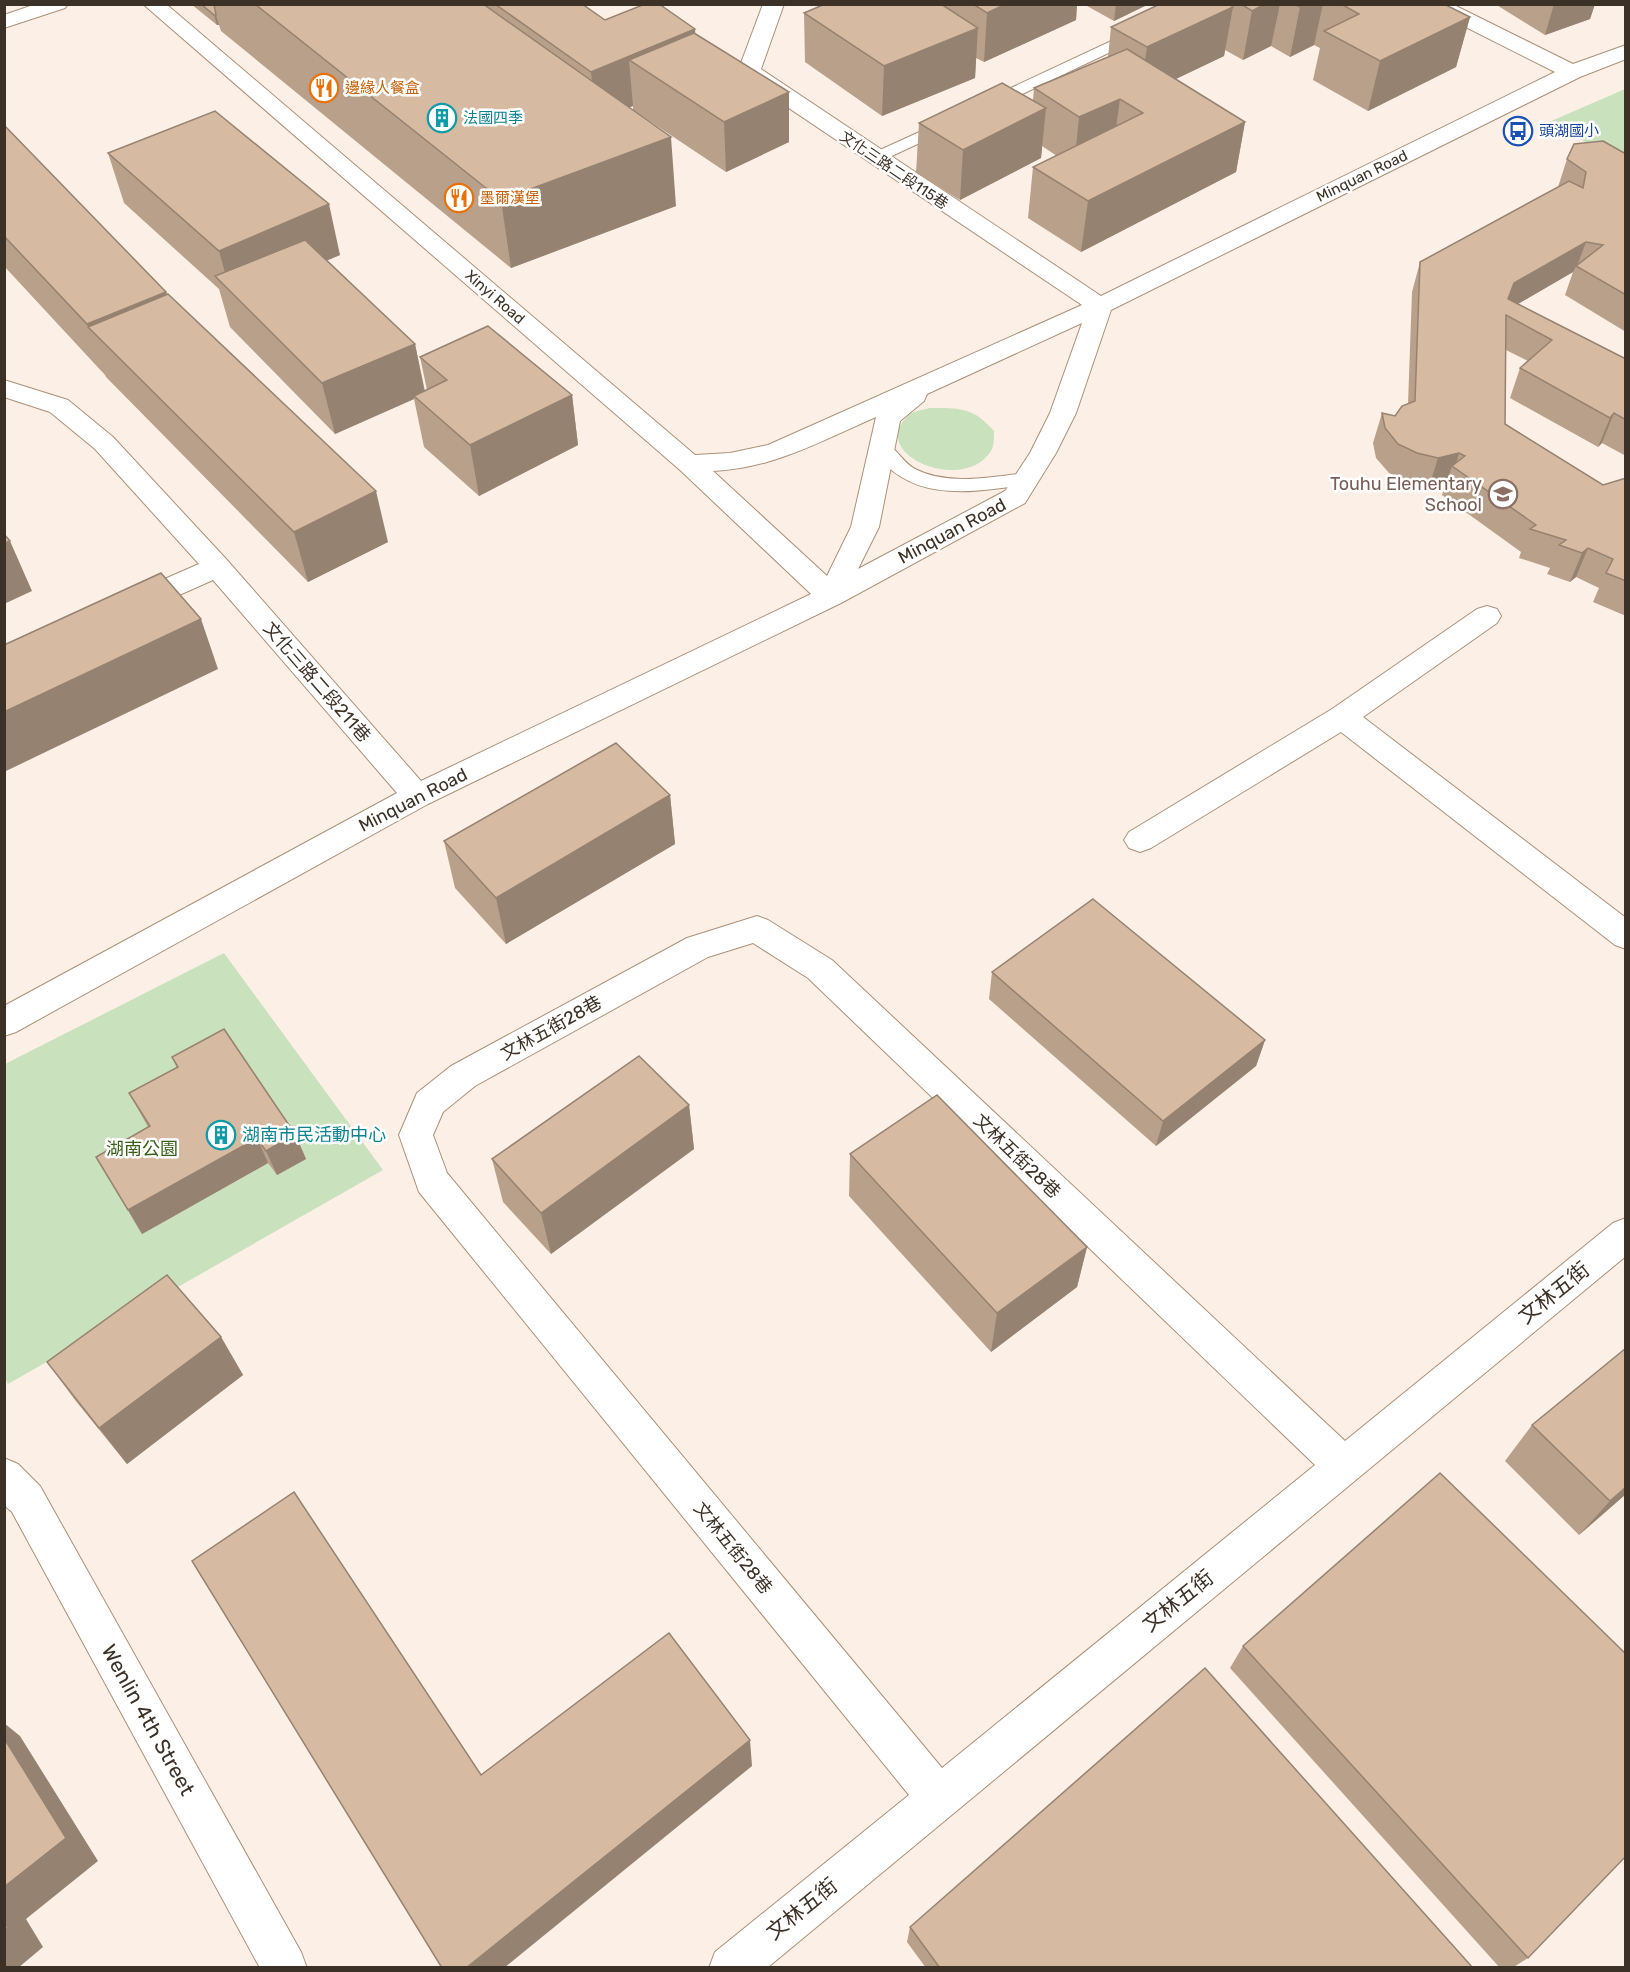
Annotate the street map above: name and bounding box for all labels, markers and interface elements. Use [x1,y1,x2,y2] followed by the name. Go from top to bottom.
[308,72,340,104] restaurant icon: 邊緣人餐盒
[345,79,420,97] place label: 邊緣人餐盒
[426,102,458,134] building icon: 法國四季
[463,109,523,127] place label: 法國四季
[1502,115,1534,147] bus stop icon: 頭湖國小
[1539,122,1599,140] place label: 頭湖國小
[836,127,952,213] street label: 文化三路二段115巷
[1313,146,1411,206] street label: Minquan Road
[443,182,475,214] restaurant icon: 墨爾漢堡
[480,189,540,207] place label: 墨爾漢堡
[462,266,528,328] street label: Xinyi Road
[1330,473,1482,516] place label: Touhu Elementary School
[1487,478,1519,510] school or university icon: Touhu Elementary School
[894,493,1010,569] street label: Minquan Road
[259,617,375,747] street label: 文化三路二段211巷
[355,763,471,837] street label: Minquan Road
[497,991,605,1065] street label: 文林五街28巷
[969,1109,1065,1203] street label: 文林五街28巷
[205,1119,237,1151] building icon: 湖南市民活動中心
[242,1124,386,1146] place label: 湖南市民活動中心
[106,1138,178,1160] park label: 湖南公園
[1513,1256,1594,1329] street label: 文林五街
[689,1498,777,1598] street label: 文林五街28巷
[1137,1564,1218,1637] street label: 文林五街
[97,1640,200,1800] street label: Wenlin 4th Street
[761,1872,842,1945] street label: 文林五街

